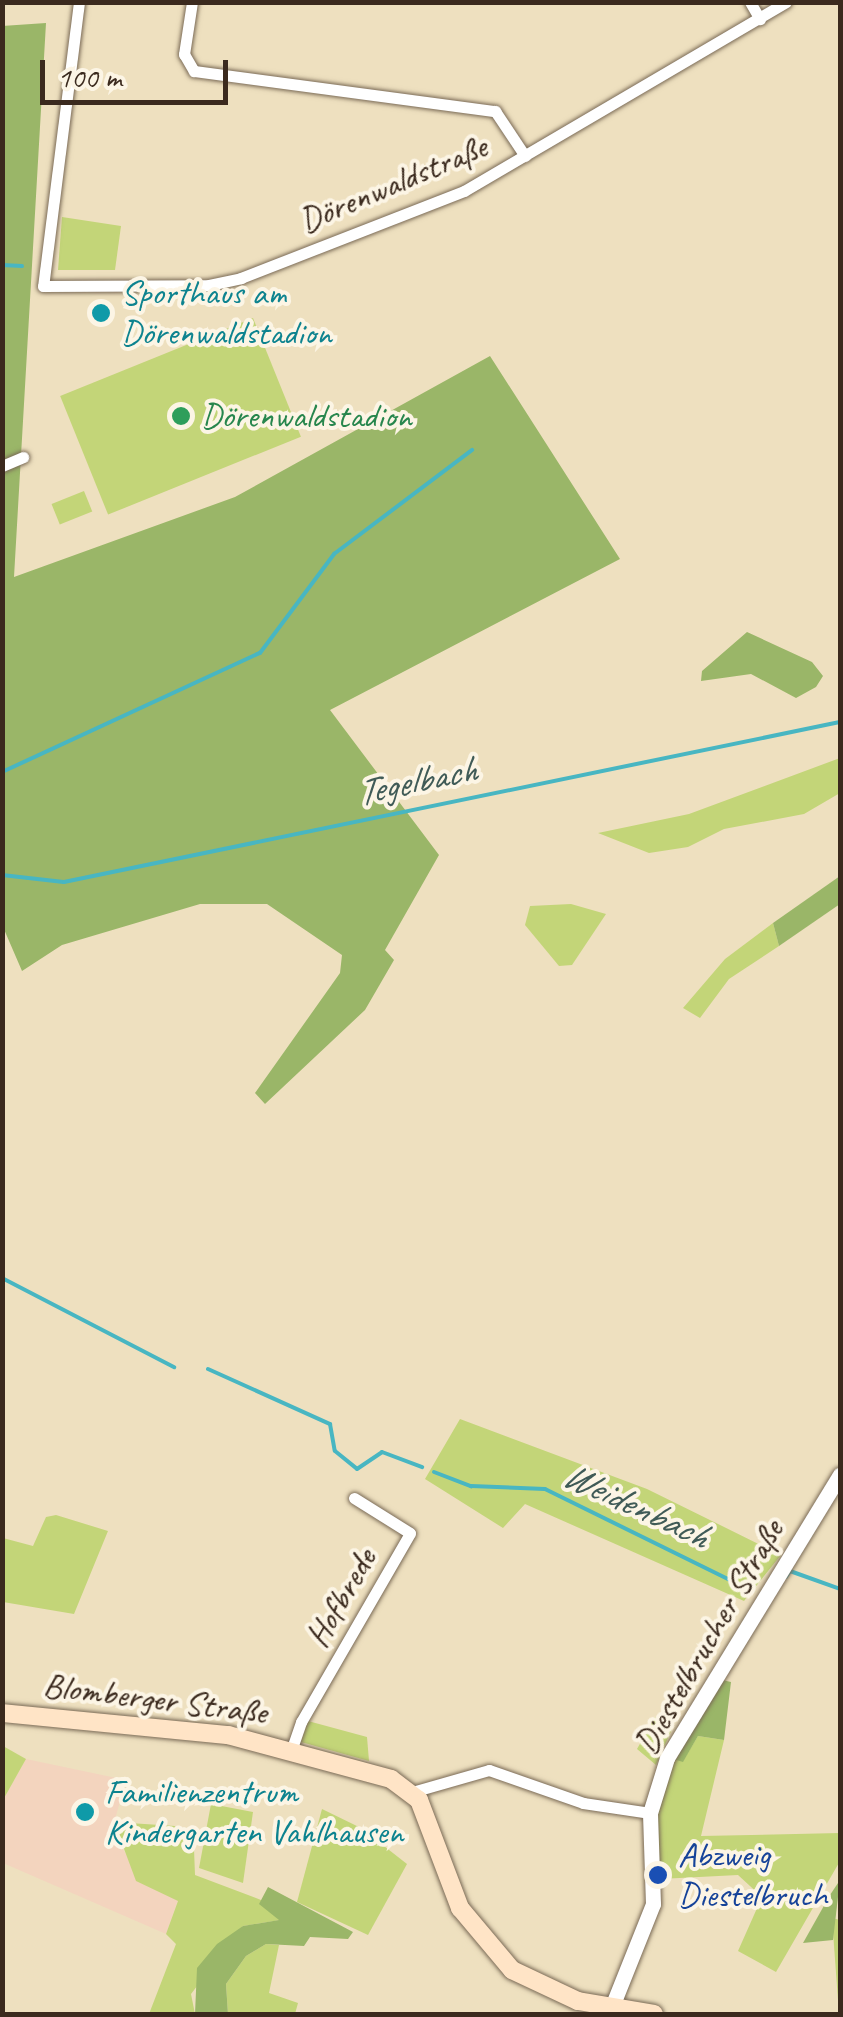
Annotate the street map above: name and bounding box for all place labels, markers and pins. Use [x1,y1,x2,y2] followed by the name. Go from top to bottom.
[121,272,331,354] place label: Sporthaus am Dörenwaldstadion
[90,302,112,324] marker: Sporthaus am Dörenwaldstadion
[201,395,411,437] place label: Dörenwaldstadion
[170,405,192,427] marker: Dörenwaldstadion
[105,1771,404,1853] place label: Familienzentrum Kindergarten Vahlhausen
[74,1801,96,1823] marker: Familienzentrum Kindergarten Vahlhausen
[678,1834,828,1916] place label: Abzweig Diestelbruch
[647,1864,669,1886] marker: Abzweig Diestelbruch

